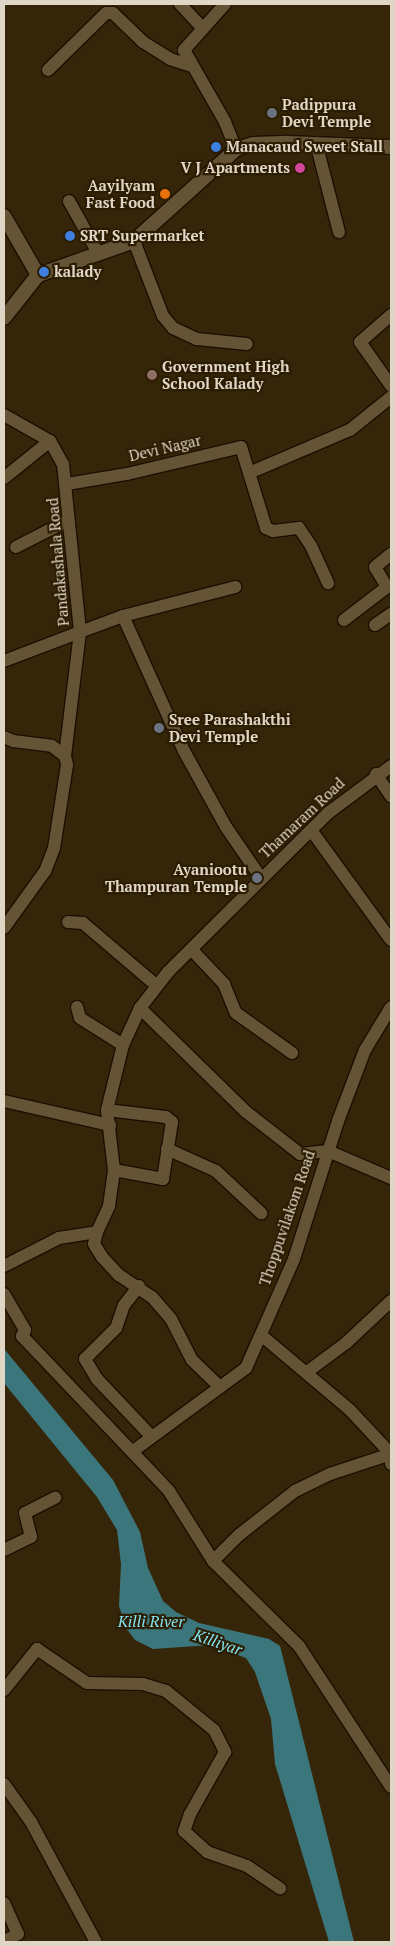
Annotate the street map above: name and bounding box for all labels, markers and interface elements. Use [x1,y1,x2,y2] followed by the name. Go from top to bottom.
[282,95,371,130] place label: Padippura Devi Temple
[266,107,278,119] marker: Padippura Devi Temple
[226,138,383,156] place label: Manacaud Sweet Stall
[210,141,222,153] marker: Manacaud Sweet Stall
[180,159,290,177] place label: V J Apartments
[294,162,306,174] marker: V J Apartments
[86,176,155,211] place label: Aayilyam Fast Food
[159,188,171,200] marker: Aayilyam Fast Food
[80,227,205,245] place label: SRT Supermarket
[64,230,76,242] marker: SRT Supermarket
[54,263,101,281] place label: kalady
[38,266,50,278] marker: kalady
[162,357,290,392] place label: Government High School Kalady
[146,369,158,381] marker: Government High School Kalady
[127,431,203,465] street label: Devi Nagar
[43,497,73,627] street label: Pandakashala Road
[169,710,291,745] place label: Sree Parashakthi Devi Temple
[153,722,165,734] marker: Sree Parashakthi Devi Temple
[256,774,348,862] street label: Thamaram Road
[105,860,247,895] place label: Ayaniootu Thampuran Temple
[251,872,263,884] marker: Ayaniootu Thampuran Temple
[255,1148,319,1288] street label: Thoppuvilakom Road
[118,1611,184,1631] water label: Killi River
[191,1625,245,1659] water label: Killiyar

